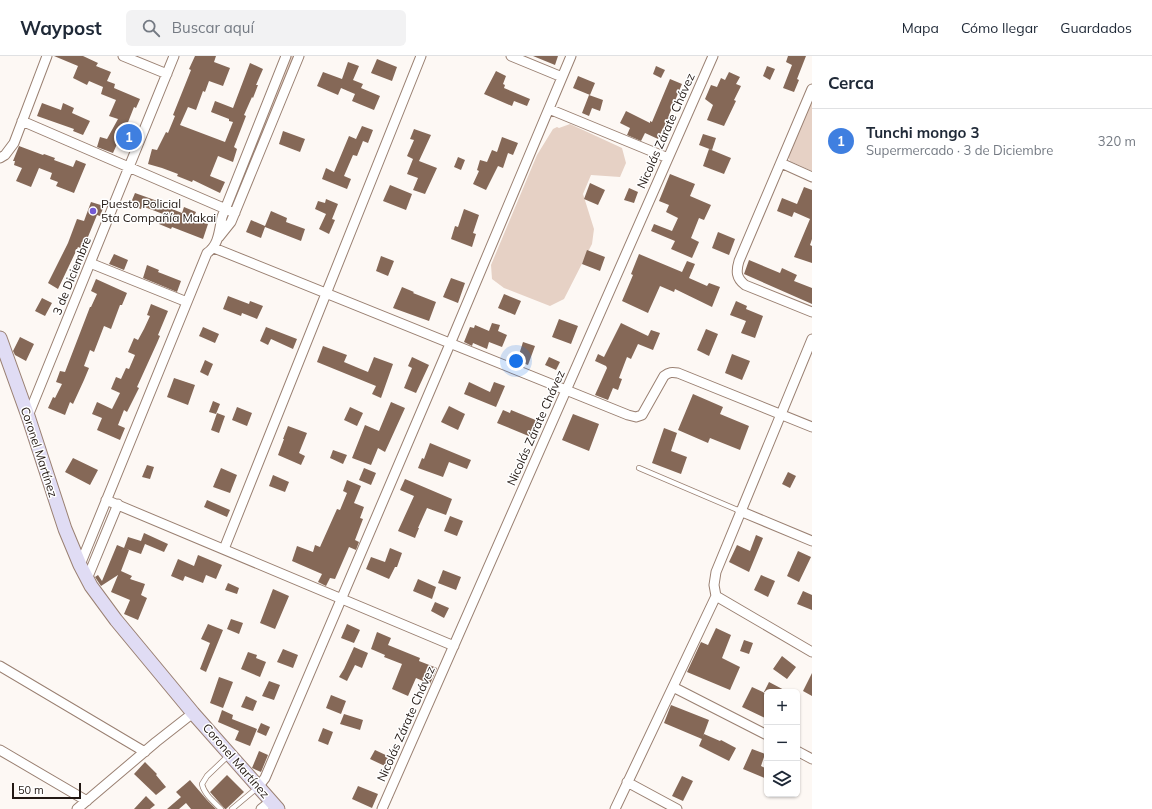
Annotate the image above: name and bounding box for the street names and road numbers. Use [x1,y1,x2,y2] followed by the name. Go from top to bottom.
[633,71,698,191] street label: Nicolás Zárate Chávez
[49,235,94,317] street label: 3 de Diciembre
[503,368,568,488] street label: Nicolás Zárate Chávez
[18,405,61,499] street label: Coronel Martínez
[373,664,438,784] street label: Nicolás Zárate Chávez
[200,720,273,801] street label: Coronel Martínez

